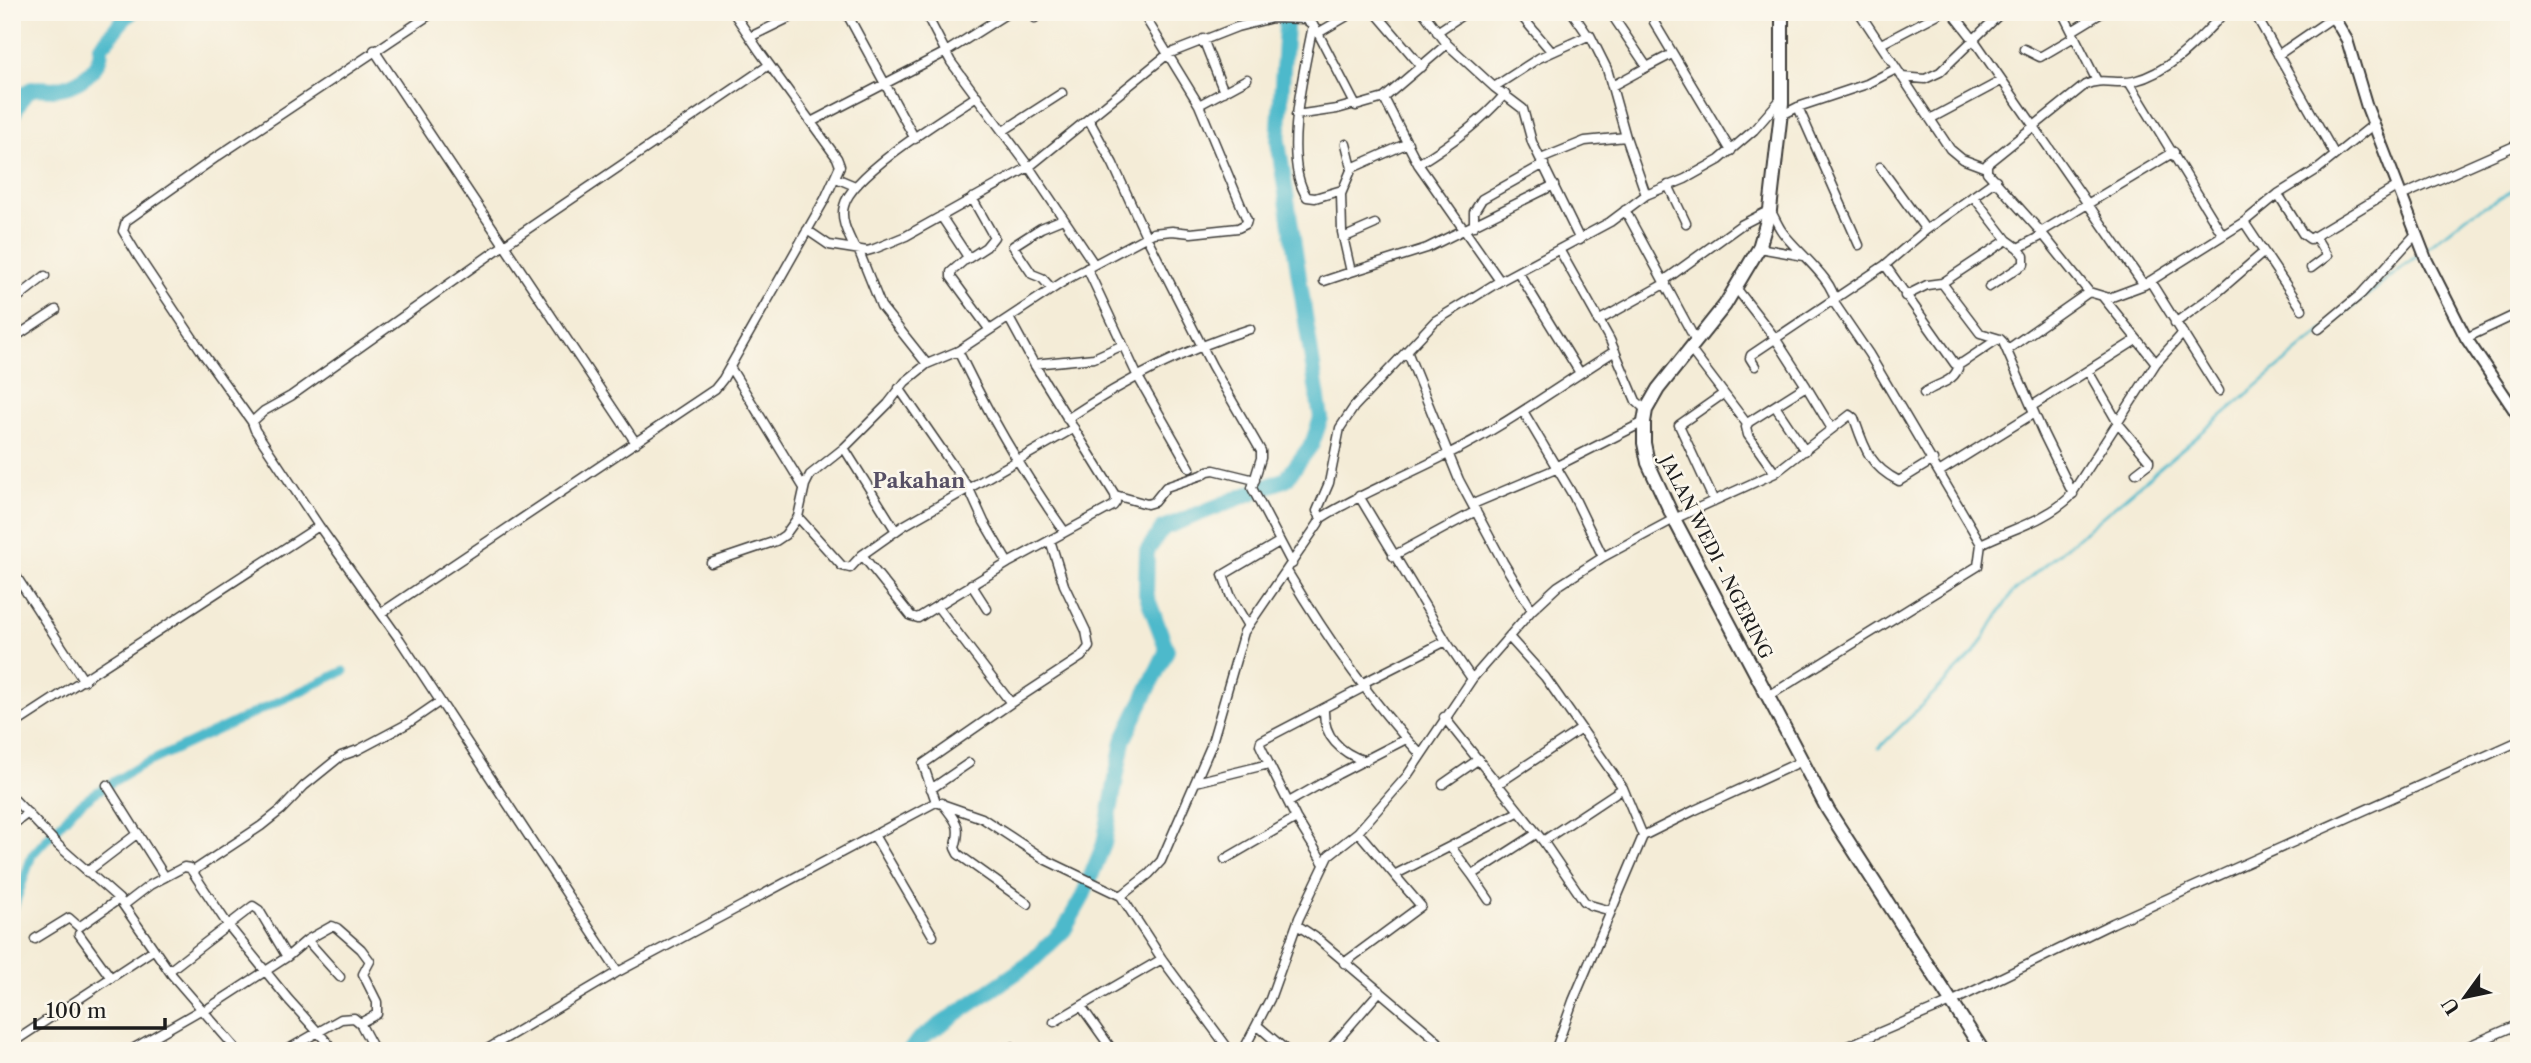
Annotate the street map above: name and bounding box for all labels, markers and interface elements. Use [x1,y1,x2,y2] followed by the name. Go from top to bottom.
[1654,449,1777,663] street label: JALAN WEDI - NGERING
[873,468,966,493] district label: Pakahan
[2430,962,2500,1032] north arrow
[35,986,164,1030] scale bar
[2437,993,2465,1019] text: U
[46,998,107,1023] text: 100 m

